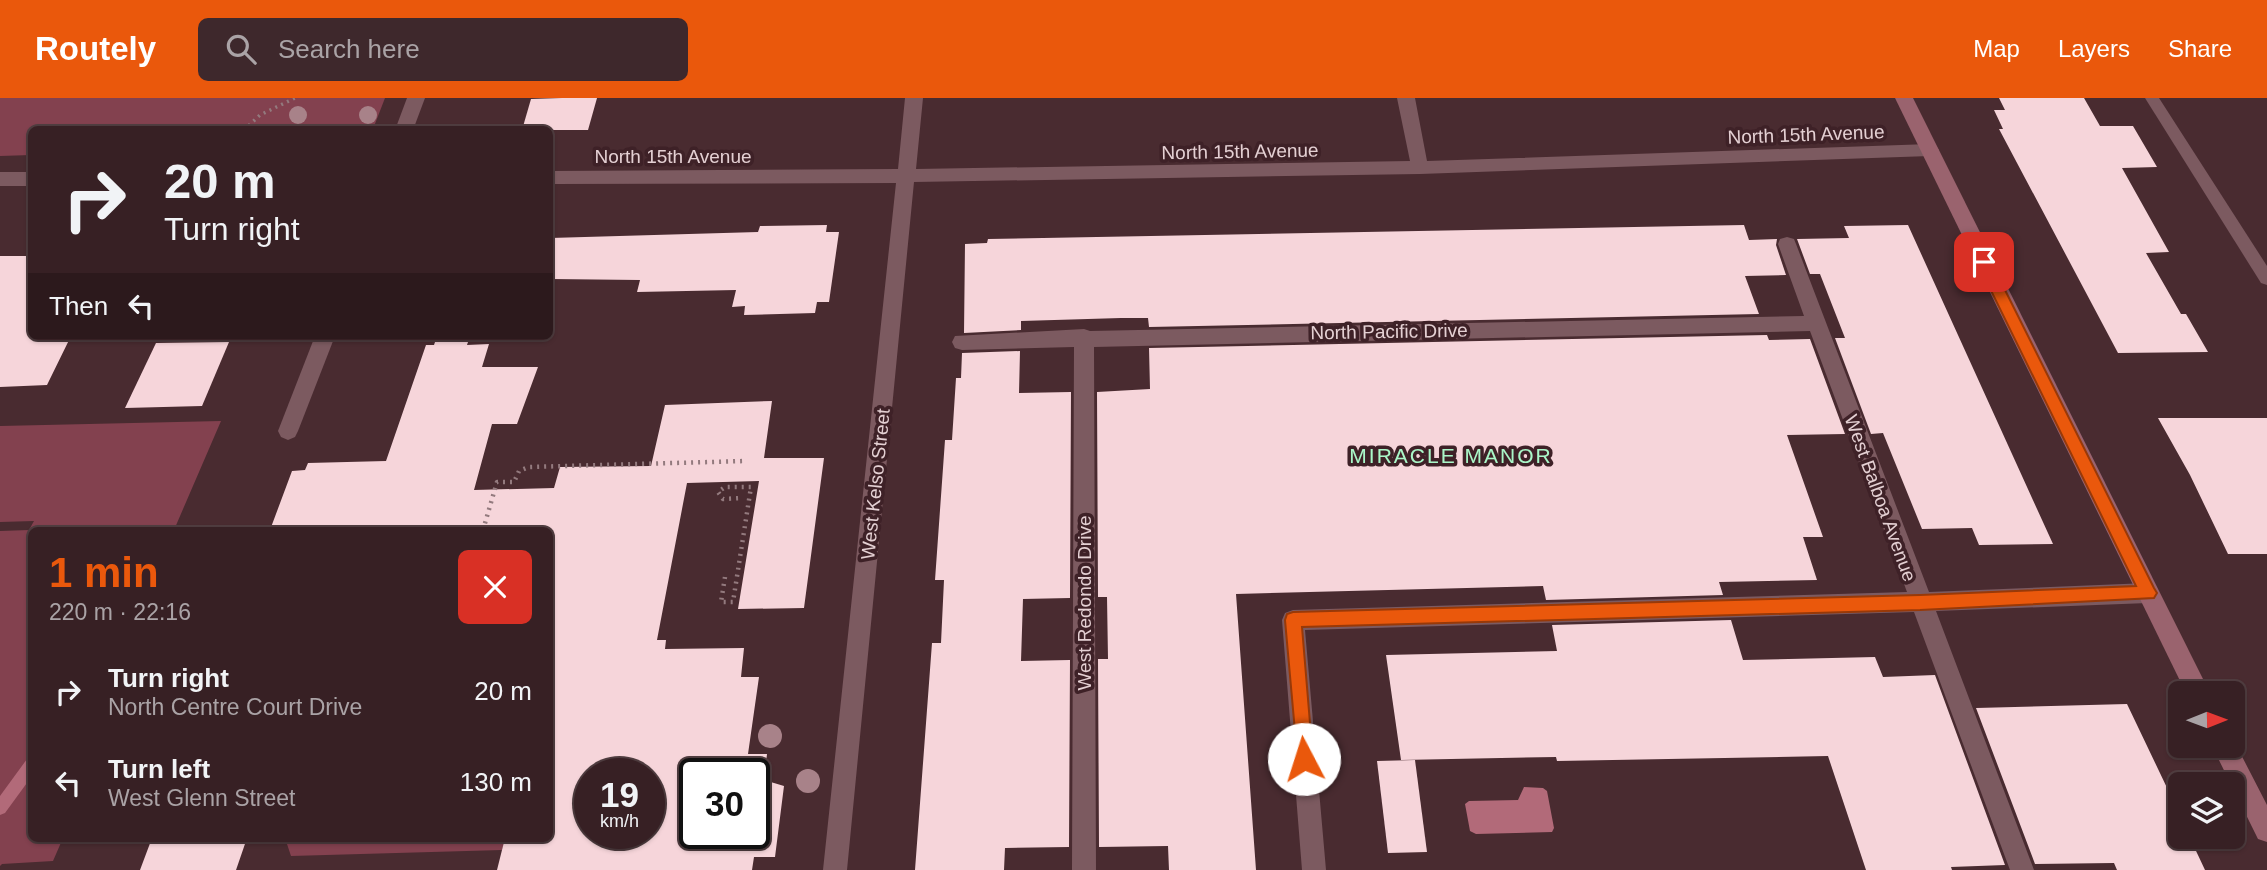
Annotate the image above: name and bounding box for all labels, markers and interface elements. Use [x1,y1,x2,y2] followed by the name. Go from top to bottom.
[198,18,688,81] search box
[35,30,156,67] text: Routely
[222,30,260,68] icon: search
[278,34,420,64] text: Search here
[1973,35,2020,62] text: Map
[2058,35,2130,62] text: Layers
[2168,35,2232,62] text: Share
[1727,121,1885,148] street label: North 15th Avenue
[1161,140,1319,163] street label: North 15th Avenue
[594,146,752,167] street label: North 15th Avenue
[49,154,140,245] icon: right
[164,154,276,208] text: 20 m
[164,211,300,247] text: Turn right
[1954,232,2014,292] pin
[1965,243,2003,281] icon: arrive
[122,287,160,325] icon: left
[49,291,108,321] text: Then
[1310,320,1468,343] street label: North Pacific Drive
[857,407,894,561] street label: West Kelso Street
[1841,412,1920,584] street label: West Balboa Avenue
[1349,444,1553,467] district label: MIRACLE MANOR
[1074,516,1095,690] street label: West Redondo Drive
[49,549,159,596] text: 1 min
[458,550,532,624] button: close
[49,599,191,625] text: 220 m · 22:16
[108,663,229,693] text: Turn right
[49,673,87,711] icon: right
[474,676,532,706] text: 20 m
[2168,681,2245,758] north arrow
[2168,681,2245,849] map controls
[108,694,362,720] text: North Centre Court Drive
[1267,722,1341,796] position arrow
[108,754,210,784] text: Turn left
[679,758,770,849] speed limit sign: 30
[49,764,87,802] icon: left
[460,767,532,797] text: 130 m
[2168,772,2245,849] button: layers
[600,775,639,814] text: 19
[108,785,296,811] text: West Glenn Street
[600,811,639,831] text: km/h

